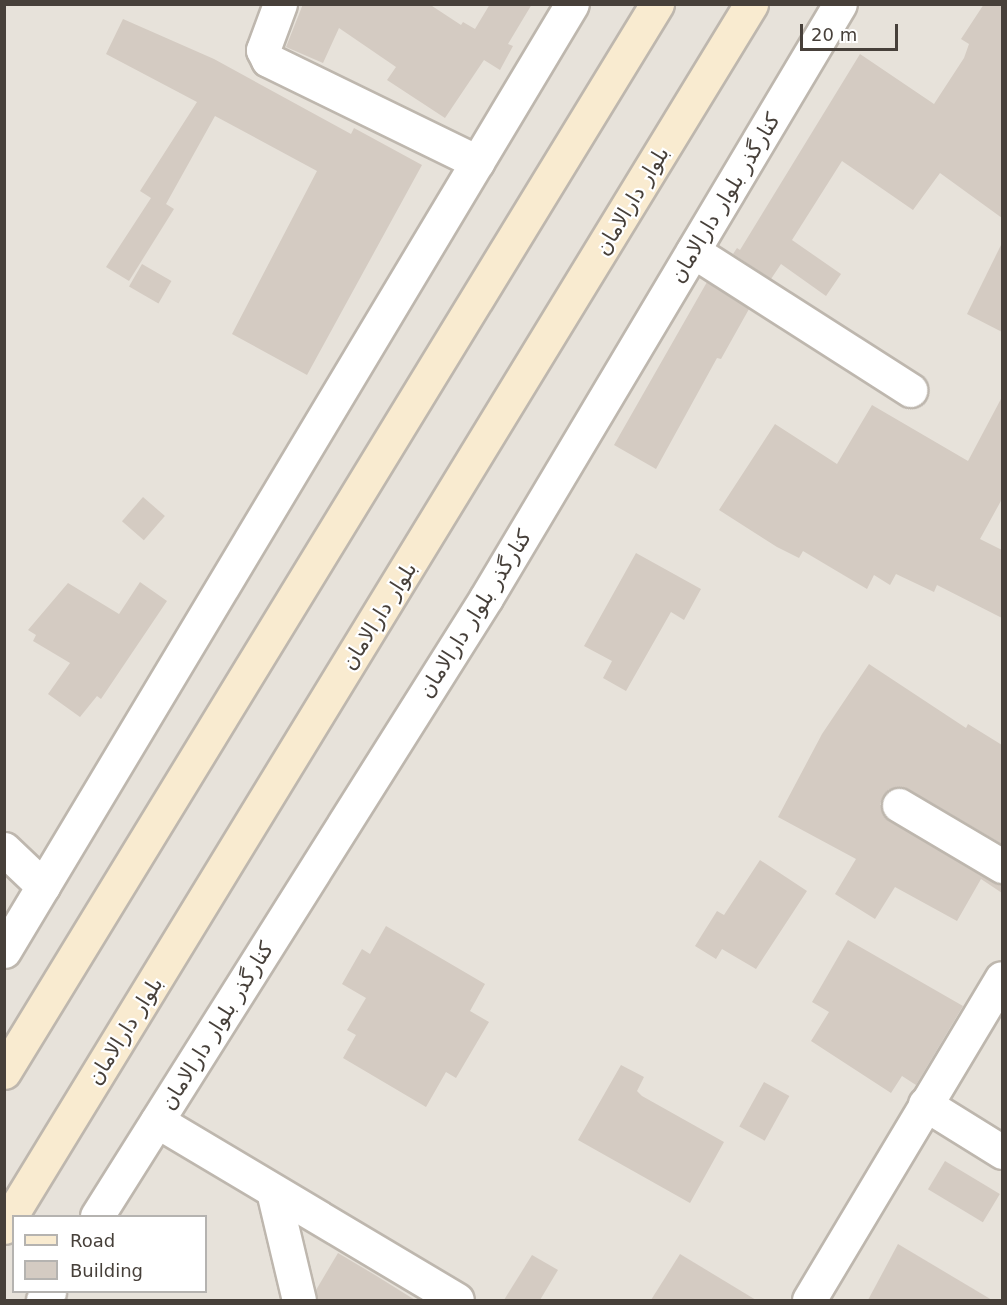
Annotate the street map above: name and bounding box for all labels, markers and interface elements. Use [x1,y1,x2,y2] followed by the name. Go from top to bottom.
[803,12,900,50] scale bar
[811,24,857,45] text: 20 m
[664,109,786,287] street label: کنارگذر بلوار دارالامان
[590,142,674,260] street label: بلوار دارالامان
[413,525,537,703] street label: کنارگذر بلوار دارالامان
[336,557,422,675] street label: بلوار دارالامان
[155,937,279,1115] street label: کنارگذر بلوار دارالامان
[82,972,168,1090] street label: بلوار دارالامان
[12,1215,207,1293] legend
[70,1230,115,1251] text: Road
[70,1260,143,1281] text: Building

